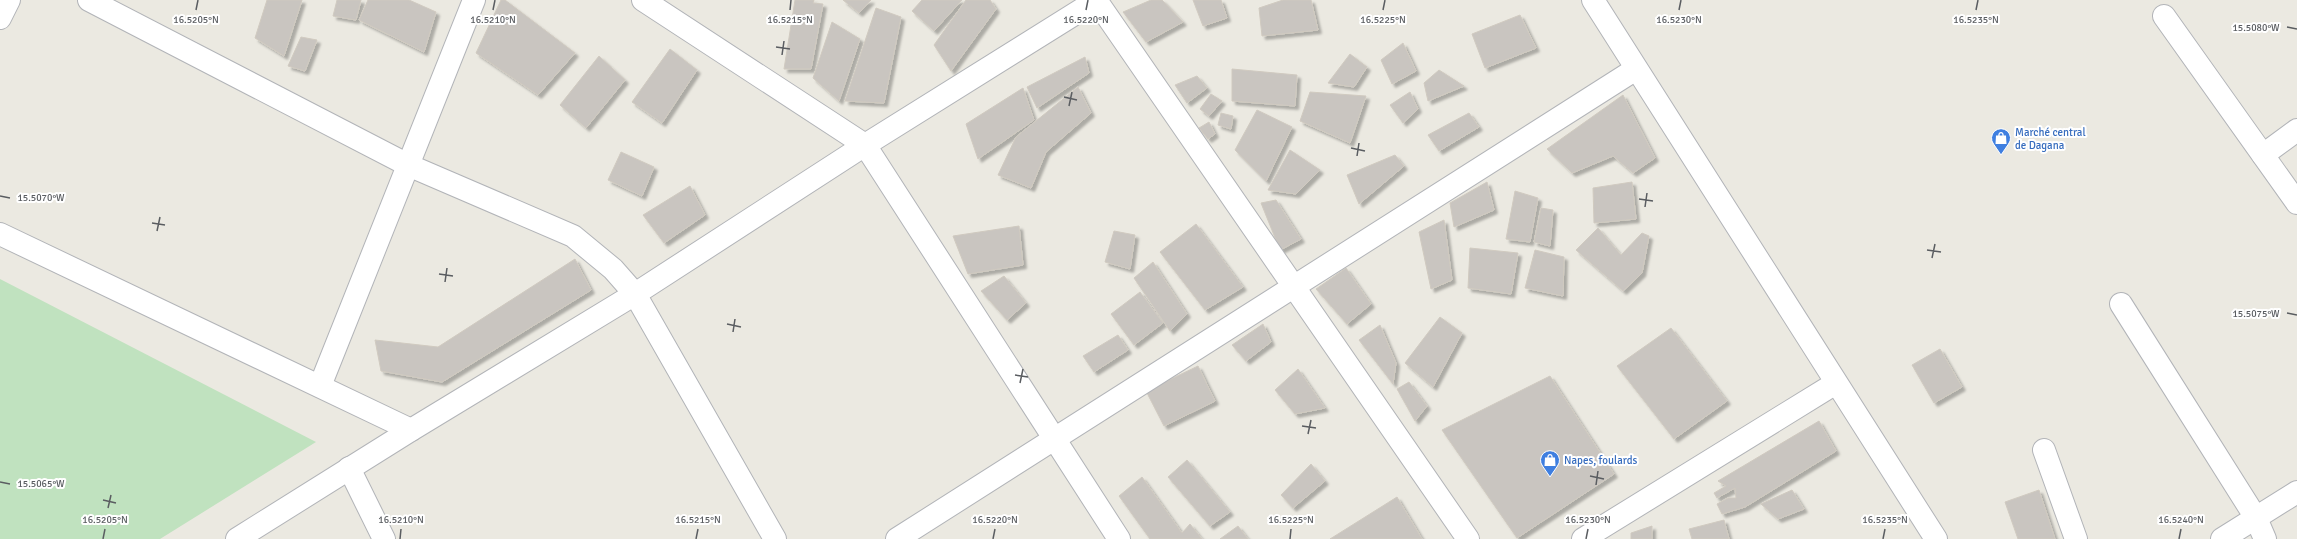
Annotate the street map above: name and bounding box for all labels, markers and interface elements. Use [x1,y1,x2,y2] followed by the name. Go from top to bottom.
[173,14,219,26] text: 16.5205°N
[470,14,516,26] text: 16.5210°N
[767,14,813,26] text: 16.5215°N
[1063,14,1109,26] text: 16.5220°N
[1360,14,1406,26] text: 16.5225°N
[1656,14,1702,26] text: 16.5230°N
[1953,14,1999,26] text: 16.5235°N
[2232,22,2280,34] text: 15.5080°W
[2015,126,2086,152] place label: Marché central de Dagana
[1990,127,2012,155] shop icon: Marché central de Dagana
[17,192,65,204] text: 15.5070°W
[2232,308,2280,320] text: 15.5075°W
[1539,449,1561,477] shop icon: Napes, foulards
[1564,454,1637,467] place label: Napes, foulards
[17,478,65,490] text: 15.5065°W
[82,514,128,526] text: 16.5205°N
[378,514,424,526] text: 16.5210°N
[675,514,721,526] text: 16.5215°N
[972,514,1018,526] text: 16.5220°N
[1268,514,1314,526] text: 16.5225°N
[1565,514,1611,526] text: 16.5230°N
[1862,514,1908,526] text: 16.5235°N
[2158,514,2204,526] text: 16.5240°N

